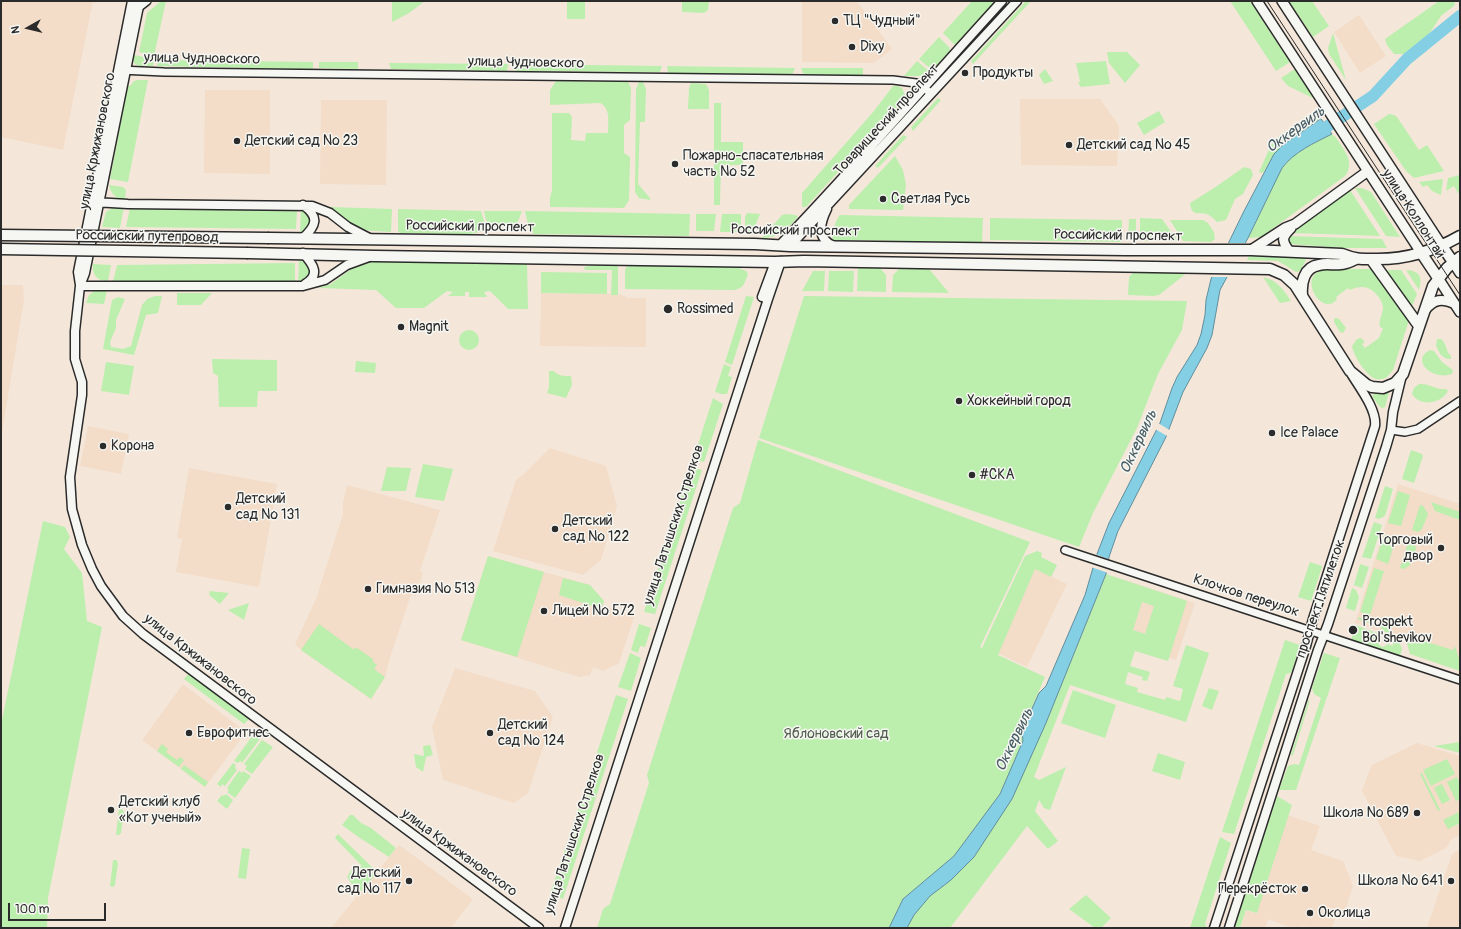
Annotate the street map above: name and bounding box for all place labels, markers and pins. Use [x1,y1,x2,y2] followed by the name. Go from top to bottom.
[843,13,921,29] place label: ТЦ "Чудный"
[830,16,840,26] marker: ТЦ "Чудный"
[860,39,884,55] place label: Dixy
[847,42,857,52] marker: Dixy
[973,65,1033,81] place label: Продукты
[960,68,970,78] marker: Продукты
[245,133,358,149] place label: Детский сад № 23
[232,136,242,146] marker: Детский сад № 23
[1077,137,1190,153] place label: Детский сад № 45
[1064,140,1074,150] marker: Детский сад № 45
[683,148,824,180] place label: Пожарно-спасательная часть № 52
[670,159,680,169] marker: Пожарно-спасательная часть № 52
[891,191,970,207] place label: Светлая Русь
[878,194,888,204] marker: Светлая Русь
[677,301,733,317] place label: Rossimed
[662,303,674,315] marker: Rossimed
[409,319,449,335] place label: Magnit
[396,322,406,332] marker: Magnit
[967,393,1071,409] place label: Хоккейный город
[954,396,964,406] marker: Хоккейный город
[1280,425,1338,441] place label: Ice Palace
[1267,428,1277,438] marker: Ice Palace
[111,438,154,454] place label: Корона
[98,441,108,451] marker: Корона
[980,467,1015,483] place label: #СКА
[967,470,977,480] marker: #СКА
[236,491,300,524] place label: Детский сад № 131
[223,502,233,512] marker: Детский сад № 131
[563,513,629,546] place label: Детский сад № 122
[550,524,560,534] marker: Детский сад № 122
[1376,532,1433,564] place label: Торговый двор
[1436,543,1446,553] marker: Торговый двор
[376,581,475,597] place label: Гимназия № 513
[363,584,373,594] marker: Гимназия № 513
[552,603,635,619] place label: Лицей № 572
[539,606,549,616] marker: Лицей № 572
[1362,614,1432,646] place label: Prospekt Bol'shevikov
[1347,624,1359,636] marker: Prospekt Bol'shevikov
[498,717,564,750] place label: Детский сад № 124
[197,725,269,741] place label: Еврофитнес
[184,728,194,738] marker: Еврофитнес
[485,728,495,738] marker: Детский сад № 124
[119,794,201,826] place label: Детский клуб «Кот ученый»
[106,805,116,815] marker: Детский клуб «Кот ученый»
[1323,805,1409,821] place label: Школа № 689
[1412,808,1422,818] marker: Школа № 689
[338,865,401,898] place label: Детский сад № 117
[1358,873,1443,889] place label: Школа № 641
[404,876,414,886] marker: Детский сад № 117
[1446,876,1456,886] marker: Школа № 641
[1218,881,1297,897] place label: Перекрёсток
[1300,884,1310,894] marker: Перекрёсток
[1318,905,1371,921] place label: Околица
[1305,908,1315,918] marker: Околица

